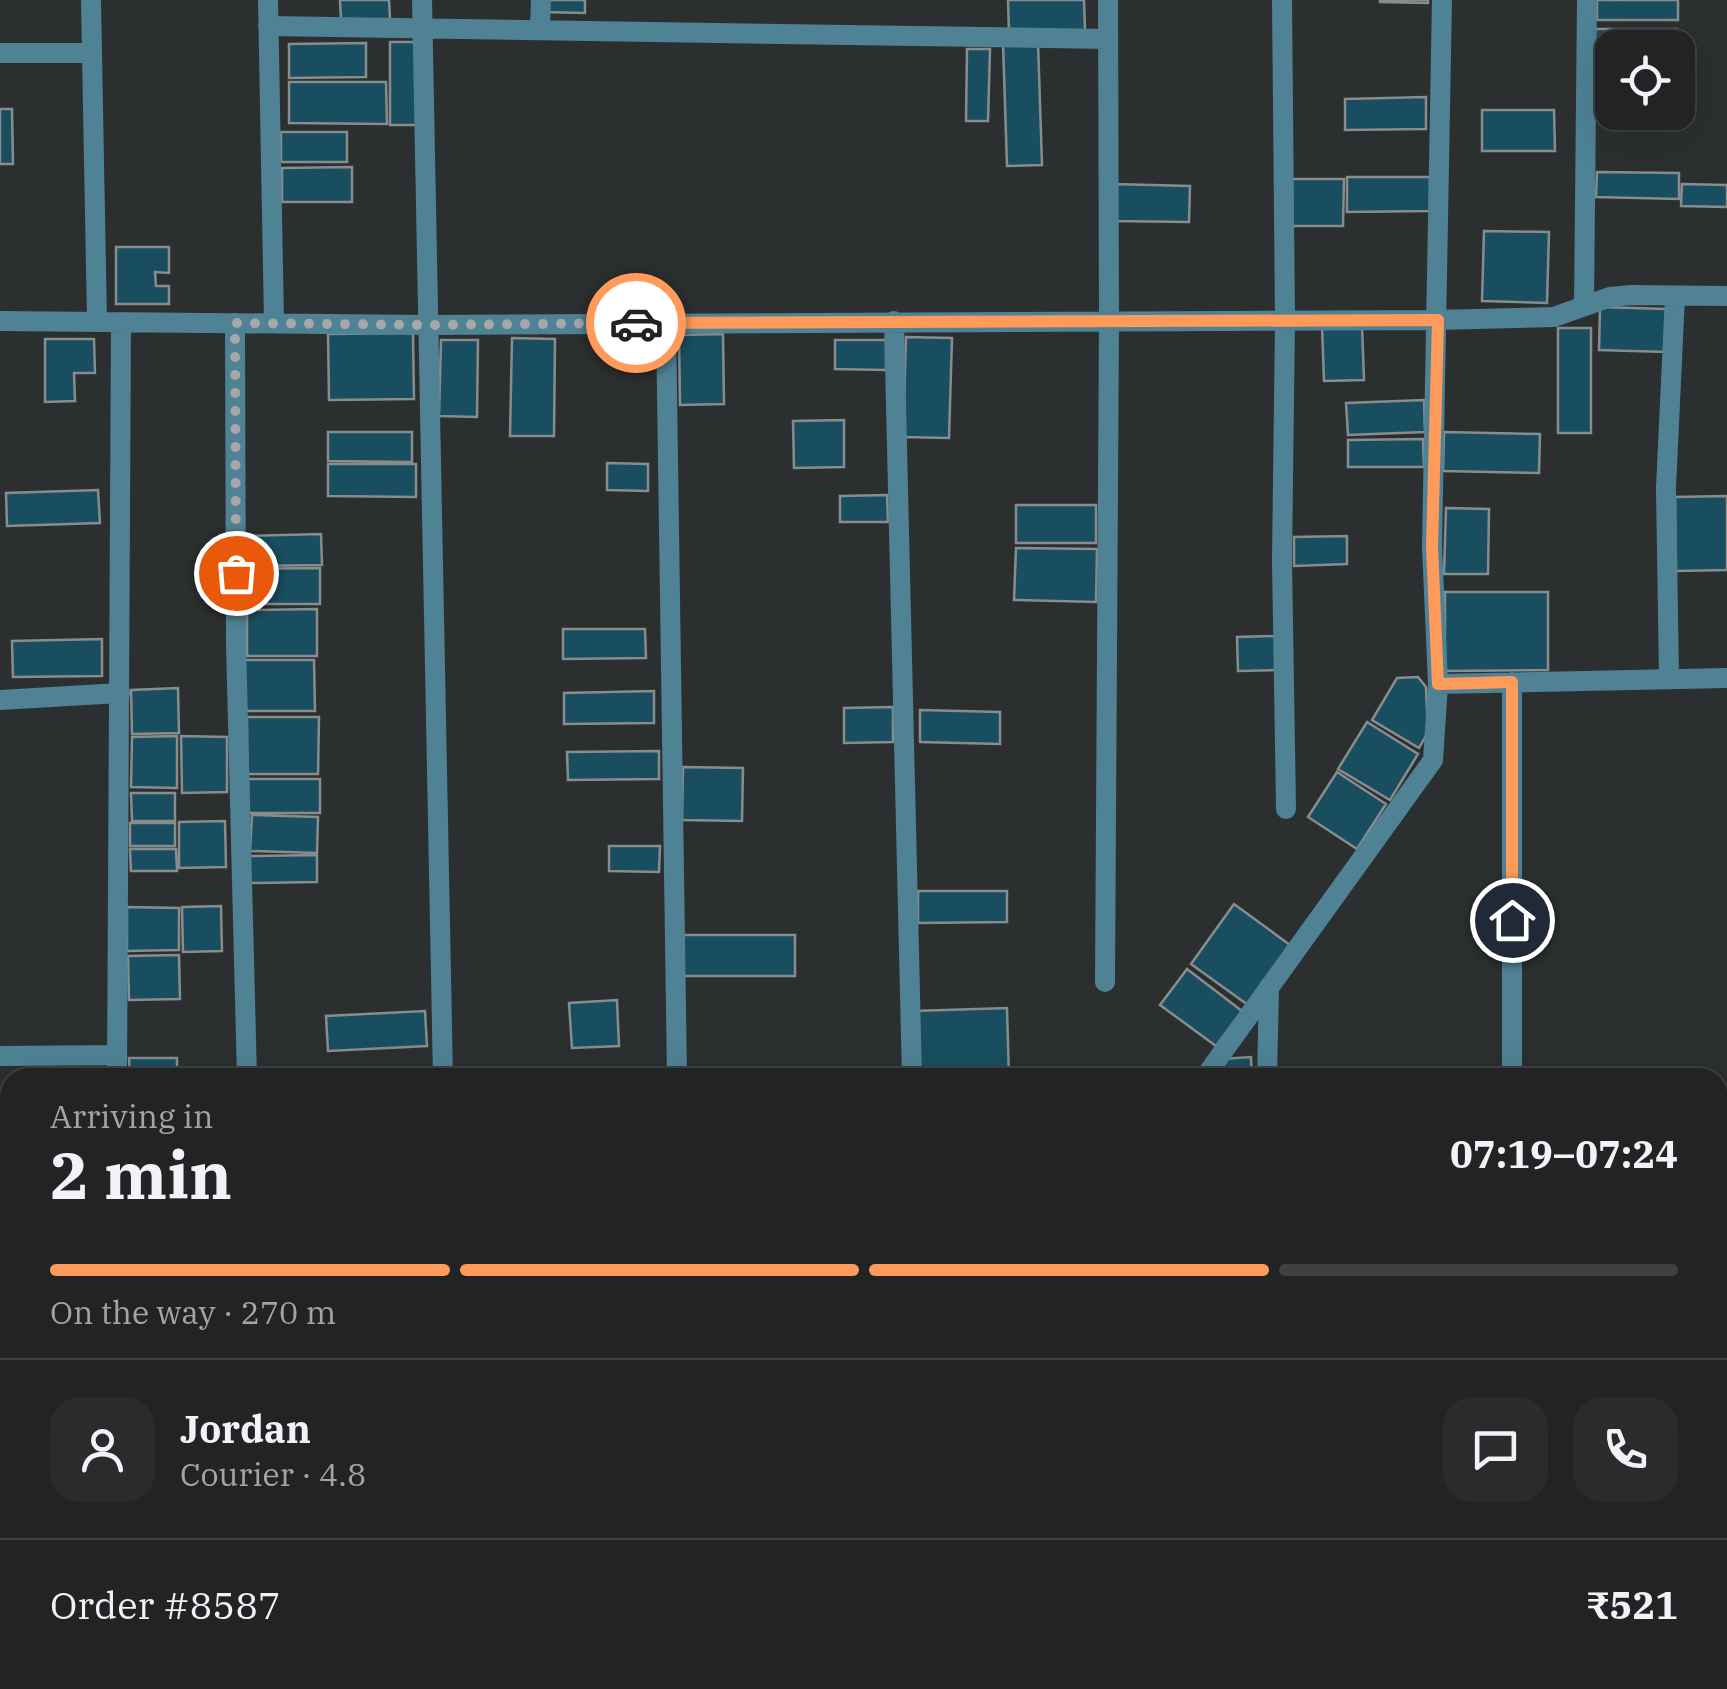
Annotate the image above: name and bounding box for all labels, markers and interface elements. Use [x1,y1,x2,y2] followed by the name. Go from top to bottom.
[1595,30,1695,130] map controls
[1595,30,1695,130] button: locate
[586,273,686,373] courier
[609,296,664,351] icon: car
[194,531,279,616] pin
[209,546,264,601] icon: bag
[1470,878,1555,963] pin
[1485,893,1540,948] icon: home
[50,1095,213,1137] text: Arriving in
[1450,1129,1678,1178] text: 07:19–07:24
[50,1132,232,1217] text: 2 min
[50,1291,336,1333] text: On the way · 270 m
[50,1397,155,1502] button: person
[1443,1397,1548,1502] button: chat
[1573,1397,1678,1502] button: phone
[180,1404,311,1453] text: Jordan
[180,1453,366,1495] text: Courier · 4.8
[50,1580,281,1629] text: Order #8587
[1585,1580,1678,1629] text: ₹521

